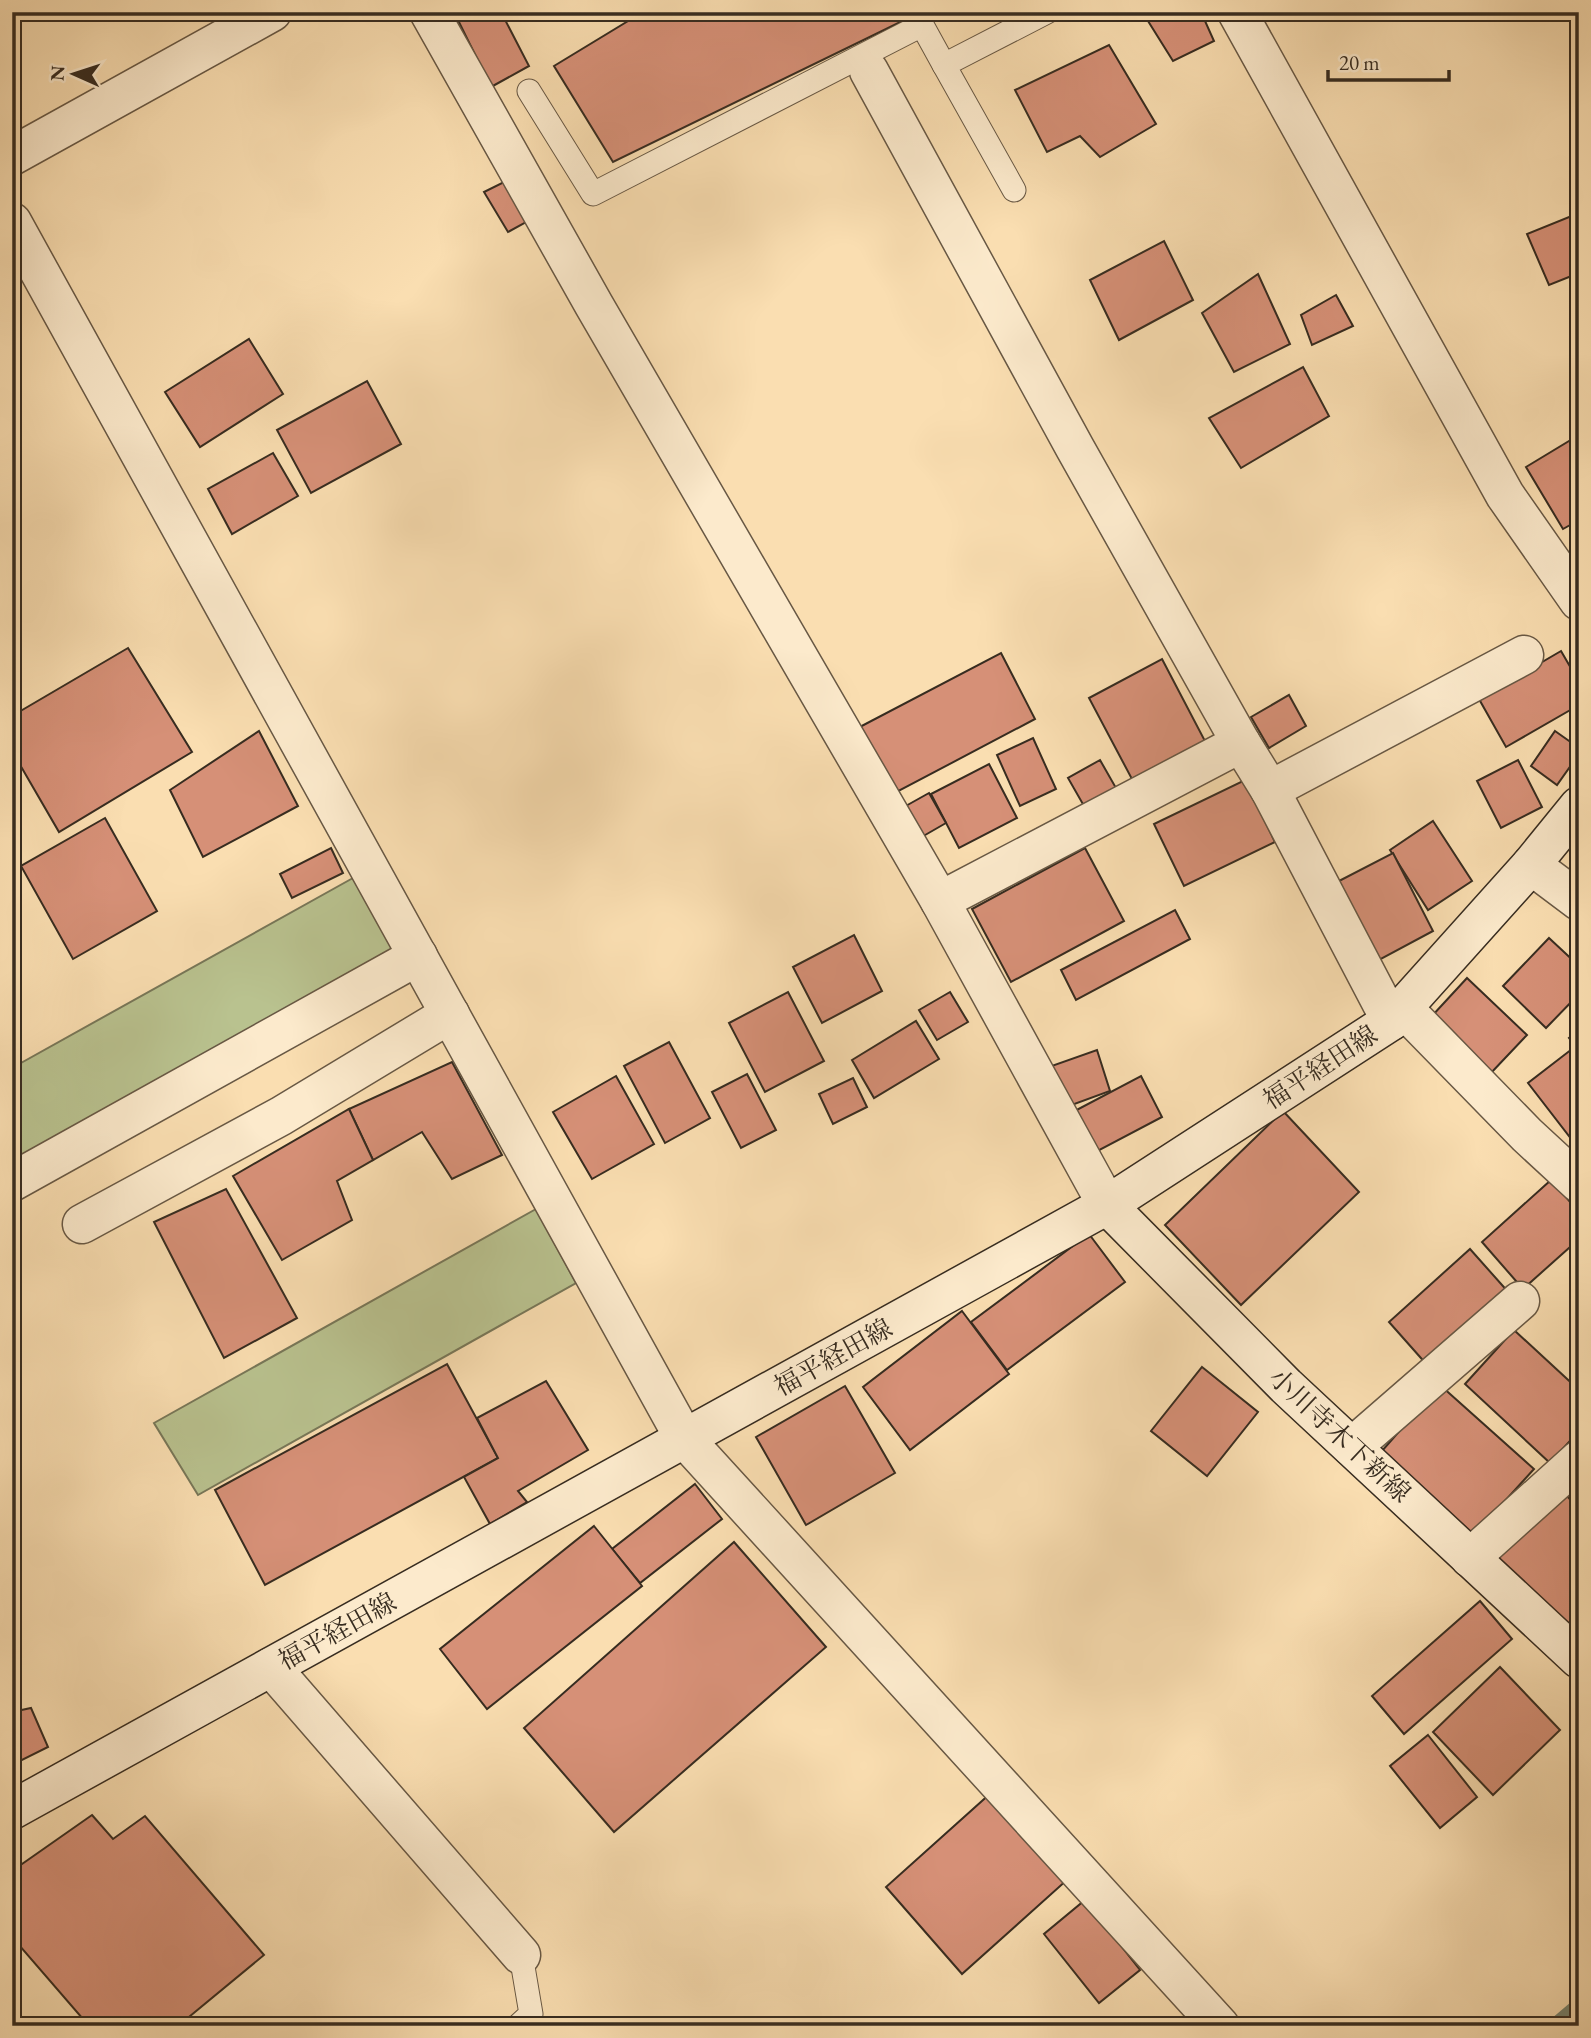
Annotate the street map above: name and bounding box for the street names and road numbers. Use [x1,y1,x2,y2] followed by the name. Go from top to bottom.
[1256,1017,1384,1117] street label: 福平経田線
[768,1311,898,1403] street label: 福平経田線
[1262,1360,1418,1510] street label: 小川寺木下新線
[272,1585,402,1677] street label: 福平経田線

